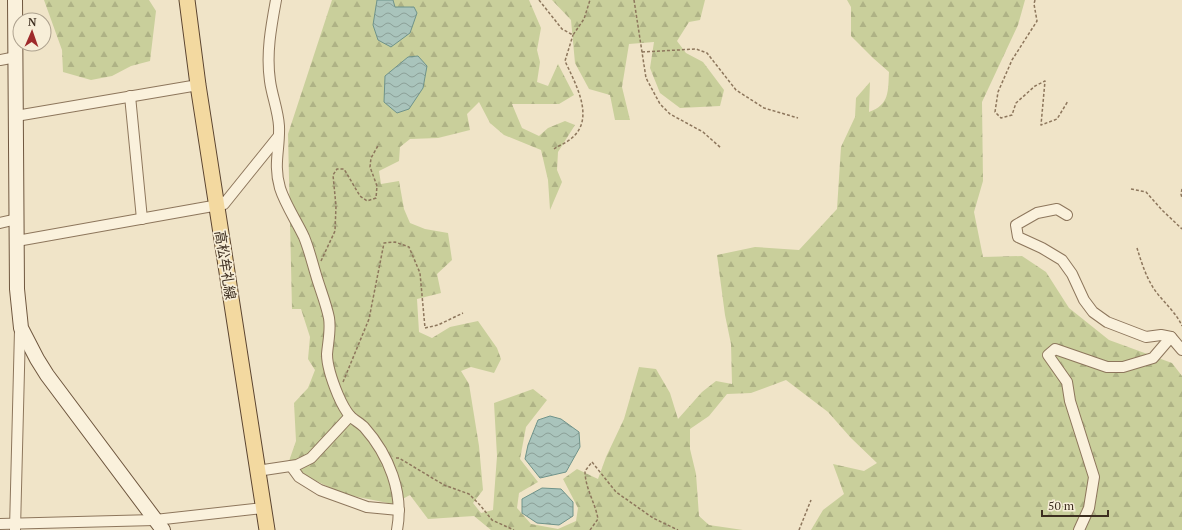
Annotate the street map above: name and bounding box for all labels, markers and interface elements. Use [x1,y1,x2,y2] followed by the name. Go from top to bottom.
[12,12,52,52] north arrow
[28,15,37,29] text: N
[211,229,241,301] street label: 高松牟礼線
[1042,492,1108,518] scale bar
[1048,498,1075,513] text: 50 m

